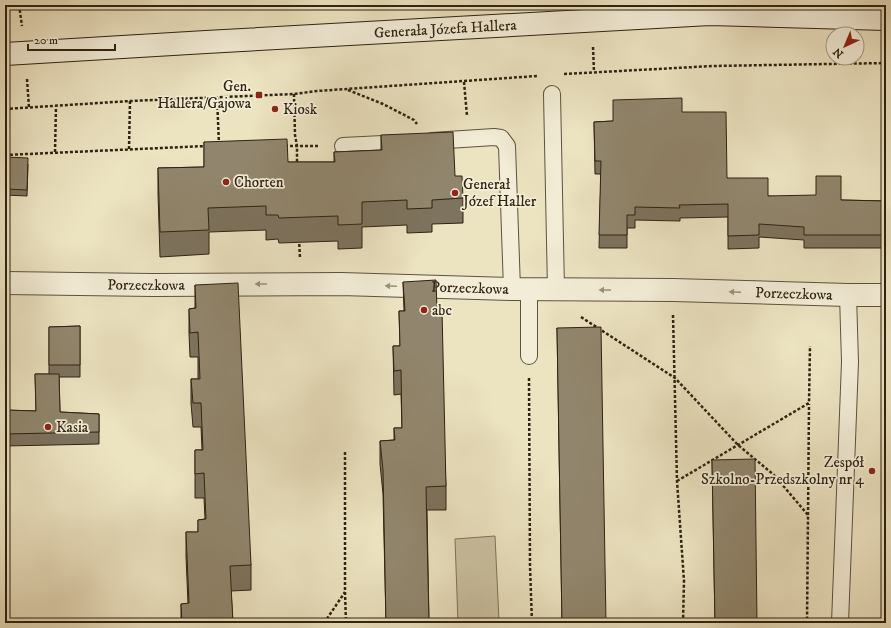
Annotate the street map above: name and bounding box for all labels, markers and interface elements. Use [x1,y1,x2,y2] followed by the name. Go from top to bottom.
[373,16,518,43] street label: Generała Józefa Hallera
[28,26,115,52] scale bar
[825,26,865,66] north arrow
[34,33,58,48] text: 20 m
[831,44,847,61] text: N
[157,77,252,113] place label: Gen. Hallera/Gajowa
[254,90,264,100] marker: Gen. Hallera/Gajowa
[283,100,318,119] place label: Kiosk
[270,104,280,114] marker: Kiosk
[234,173,284,192] place label: Chorten
[461,175,537,211] place label: Generał Józef Haller
[221,177,231,187] marker: Chorten
[450,188,460,198] marker: Generał Józef Haller
[107,275,185,295] street label: Porzeczkowa
[431,278,510,299] street label: Porzeczkowa
[254,281,267,287] one-way arrow
[384,283,397,289] one-way arrow
[755,283,834,305] street label: Porzeczkowa
[598,287,611,293] one-way arrow
[728,289,741,295] one-way arrow
[432,301,452,320] place label: abc
[419,305,429,315] marker: abc
[56,418,89,437] place label: Kasia
[43,422,53,432] marker: Kasia
[701,453,864,489] place label: Zespół Szkolno-Przedszkolny nr 4
[867,466,877,476] marker: Zespół Szkolno-Przedszkolny nr 4

